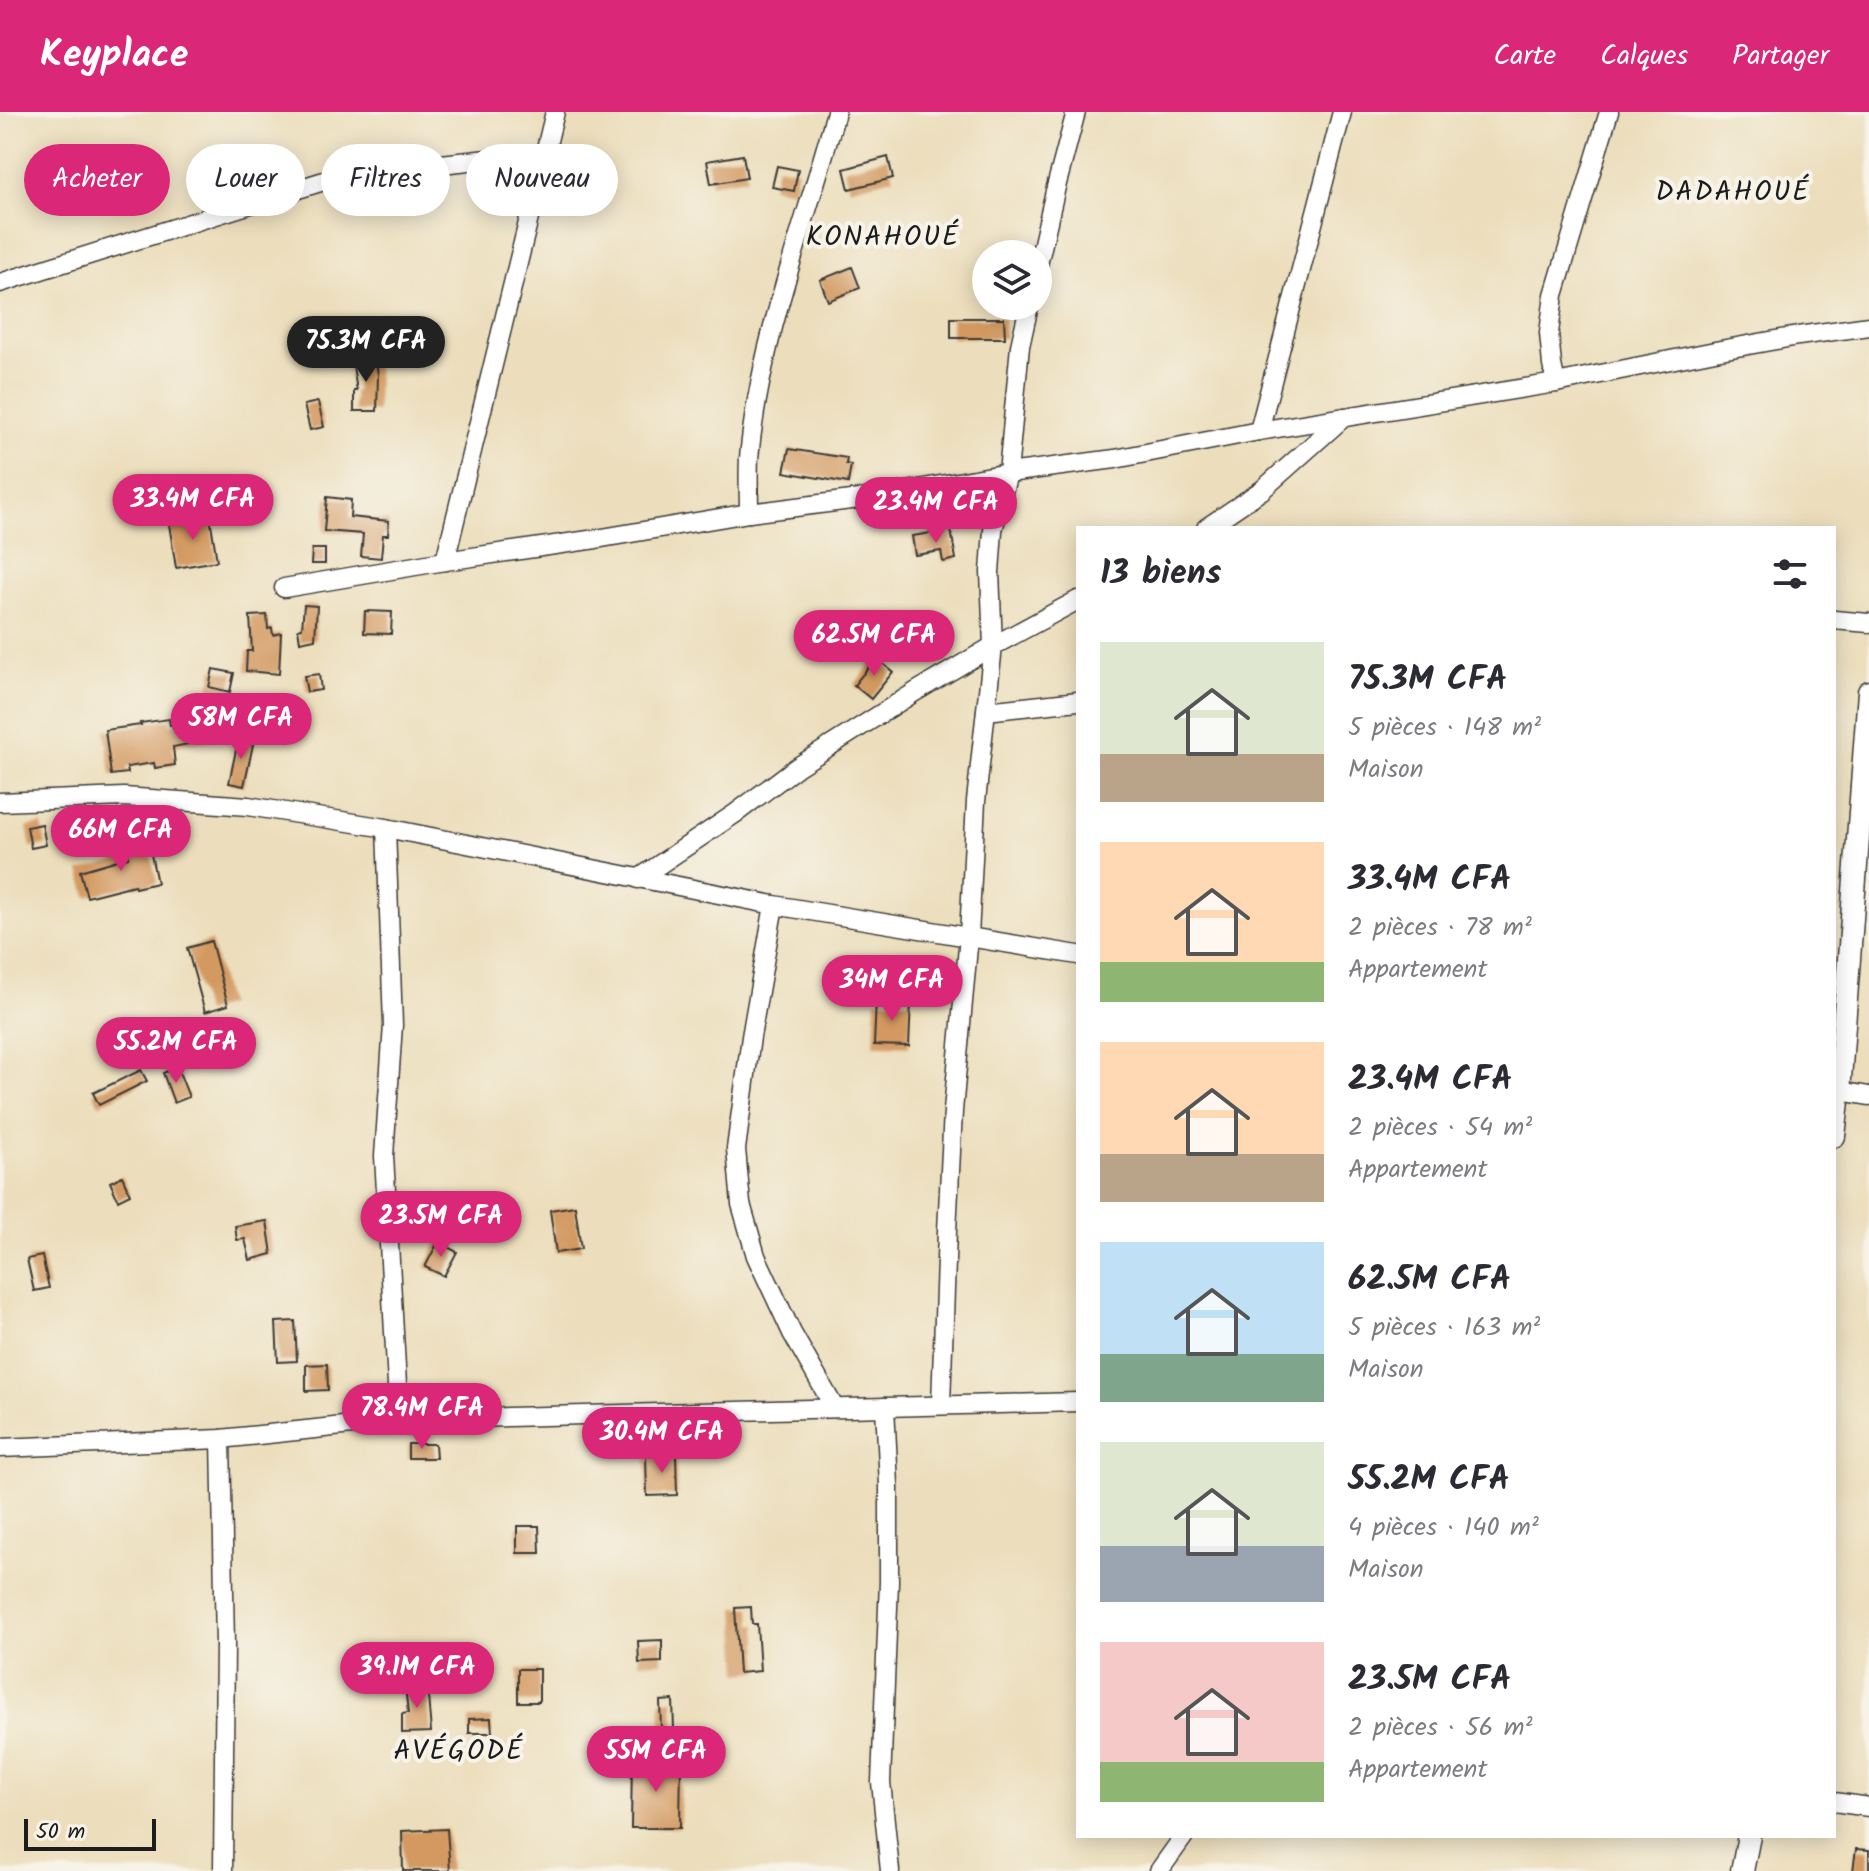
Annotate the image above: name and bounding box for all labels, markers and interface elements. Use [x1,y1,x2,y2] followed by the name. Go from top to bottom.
[40,26,188,86] text: Keyplace
[1494,34,1556,79] text: Carte
[1600,34,1688,79] text: Calques
[1732,34,1829,79] text: Partager
[24,144,170,216] chip: Acheter
[186,144,305,216] chip: Louer
[321,144,450,216] chip: Filtres
[466,144,618,216] chip: Nouveau
[1655,170,1811,215] district label: DADAHOUÉ
[806,215,960,260] district label: KONAHOUÉ
[972,240,1052,320] map controls
[972,240,1052,320] button: layers
[274,316,458,384] pin: 75.3M CFA
[305,321,427,363] text: 75.3M CFA
[101,474,285,542] pin: 33.4M CFA
[844,477,1028,545] pin: 23.4M CFA
[131,479,255,521] text: 33.4M CFA
[873,482,999,524] text: 23.4M CFA
[1100,547,1221,601] text: 13 biens
[1768,552,1812,596] icon: filters
[782,610,966,678] pin: 62.5M CFA
[812,615,936,657] text: 62.5M CFA
[1348,653,1508,707] text: 75.3M CFA
[1164,674,1260,770] icon: home
[167,693,315,761] pin: 58M CFA
[189,698,293,740] text: 58M CFA
[1348,707,1541,749] text: 5 pièces · 148 m²
[1348,749,1424,791] text: Maison
[47,805,195,873] pin: 66M CFA
[69,810,173,852] text: 66M CFA
[1348,853,1511,907] text: 33.4M CFA
[1164,874,1260,970] icon: home
[1348,907,1532,949] text: 2 pièces · 78 m²
[1348,949,1488,991] text: Appartement
[818,955,966,1023] pin: 34M CFA
[840,960,944,1002] text: 34M CFA
[84,1017,268,1085] pin: 55.2M CFA
[114,1022,238,1064] text: 55.2M CFA
[1348,1053,1513,1107] text: 23.4M CFA
[1164,1074,1260,1170] icon: home
[1348,1107,1532,1149] text: 2 pièces · 54 m²
[1348,1149,1488,1191] text: Appartement
[349,1191,533,1259] pin: 23.5M CFA
[379,1196,503,1238] text: 23.5M CFA
[1348,1253,1511,1307] text: 62.5M CFA
[1164,1274,1260,1370] icon: home
[1348,1307,1540,1349] text: 5 pièces · 163 m²
[1348,1349,1424,1391] text: Maison
[330,1383,514,1451] pin: 78.4M CFA
[360,1388,484,1430] text: 78.4M CFA
[570,1407,754,1475] pin: 30.4M CFA
[600,1412,724,1454] text: 30.4M CFA
[1348,1453,1510,1507] text: 55.2M CFA
[1164,1474,1260,1570] icon: home
[1348,1507,1539,1549] text: 4 pièces · 140 m²
[1348,1549,1424,1591] text: Maison
[325,1642,509,1710] pin: 39.1M CFA
[358,1647,476,1689] text: 39.1M CFA
[1348,1653,1511,1707] text: 23.5M CFA
[1164,1674,1260,1770] icon: home
[1348,1707,1532,1749] text: 2 pièces · 56 m²
[582,1726,730,1794] pin: 55M CFA
[393,1729,525,1774] district label: AVÉGODÉ
[605,1731,707,1773] text: 55M CFA
[1348,1749,1488,1791] text: Appartement
[24,1815,156,1851] scale bar
[36,1815,85,1850] text: 50 m

